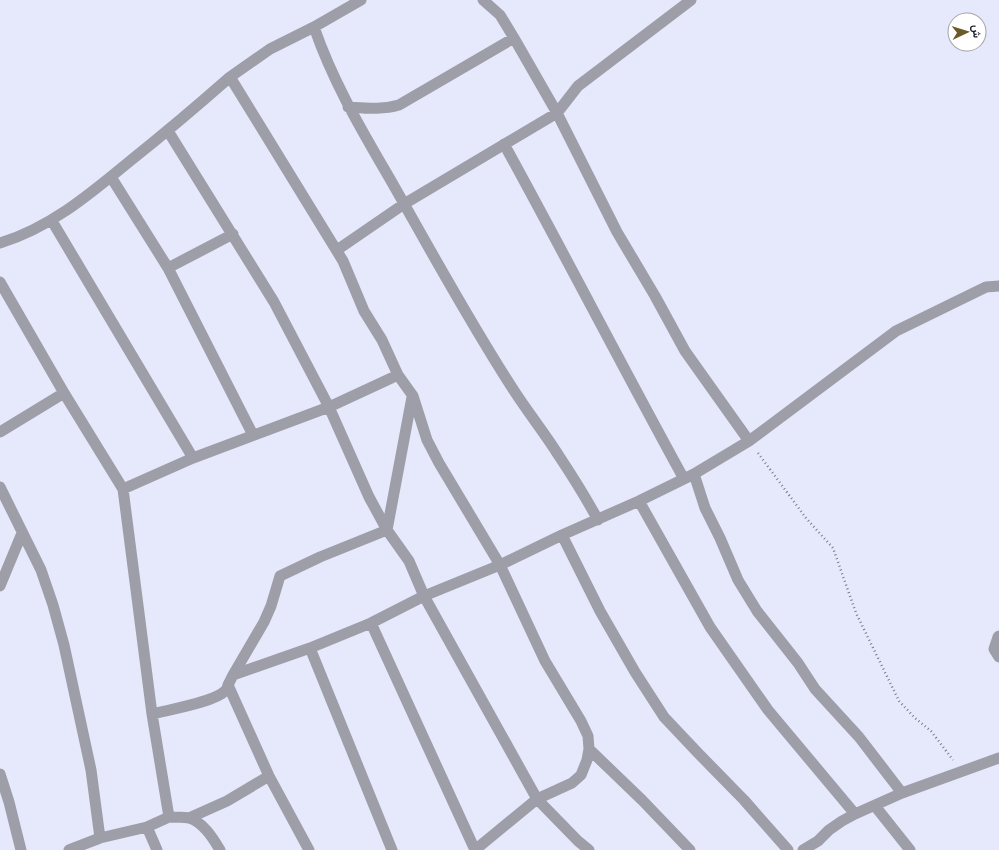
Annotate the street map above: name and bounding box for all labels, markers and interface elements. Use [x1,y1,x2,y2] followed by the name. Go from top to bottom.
[947,12,987,52] north arrow
[968,24,985,39] text: ش

